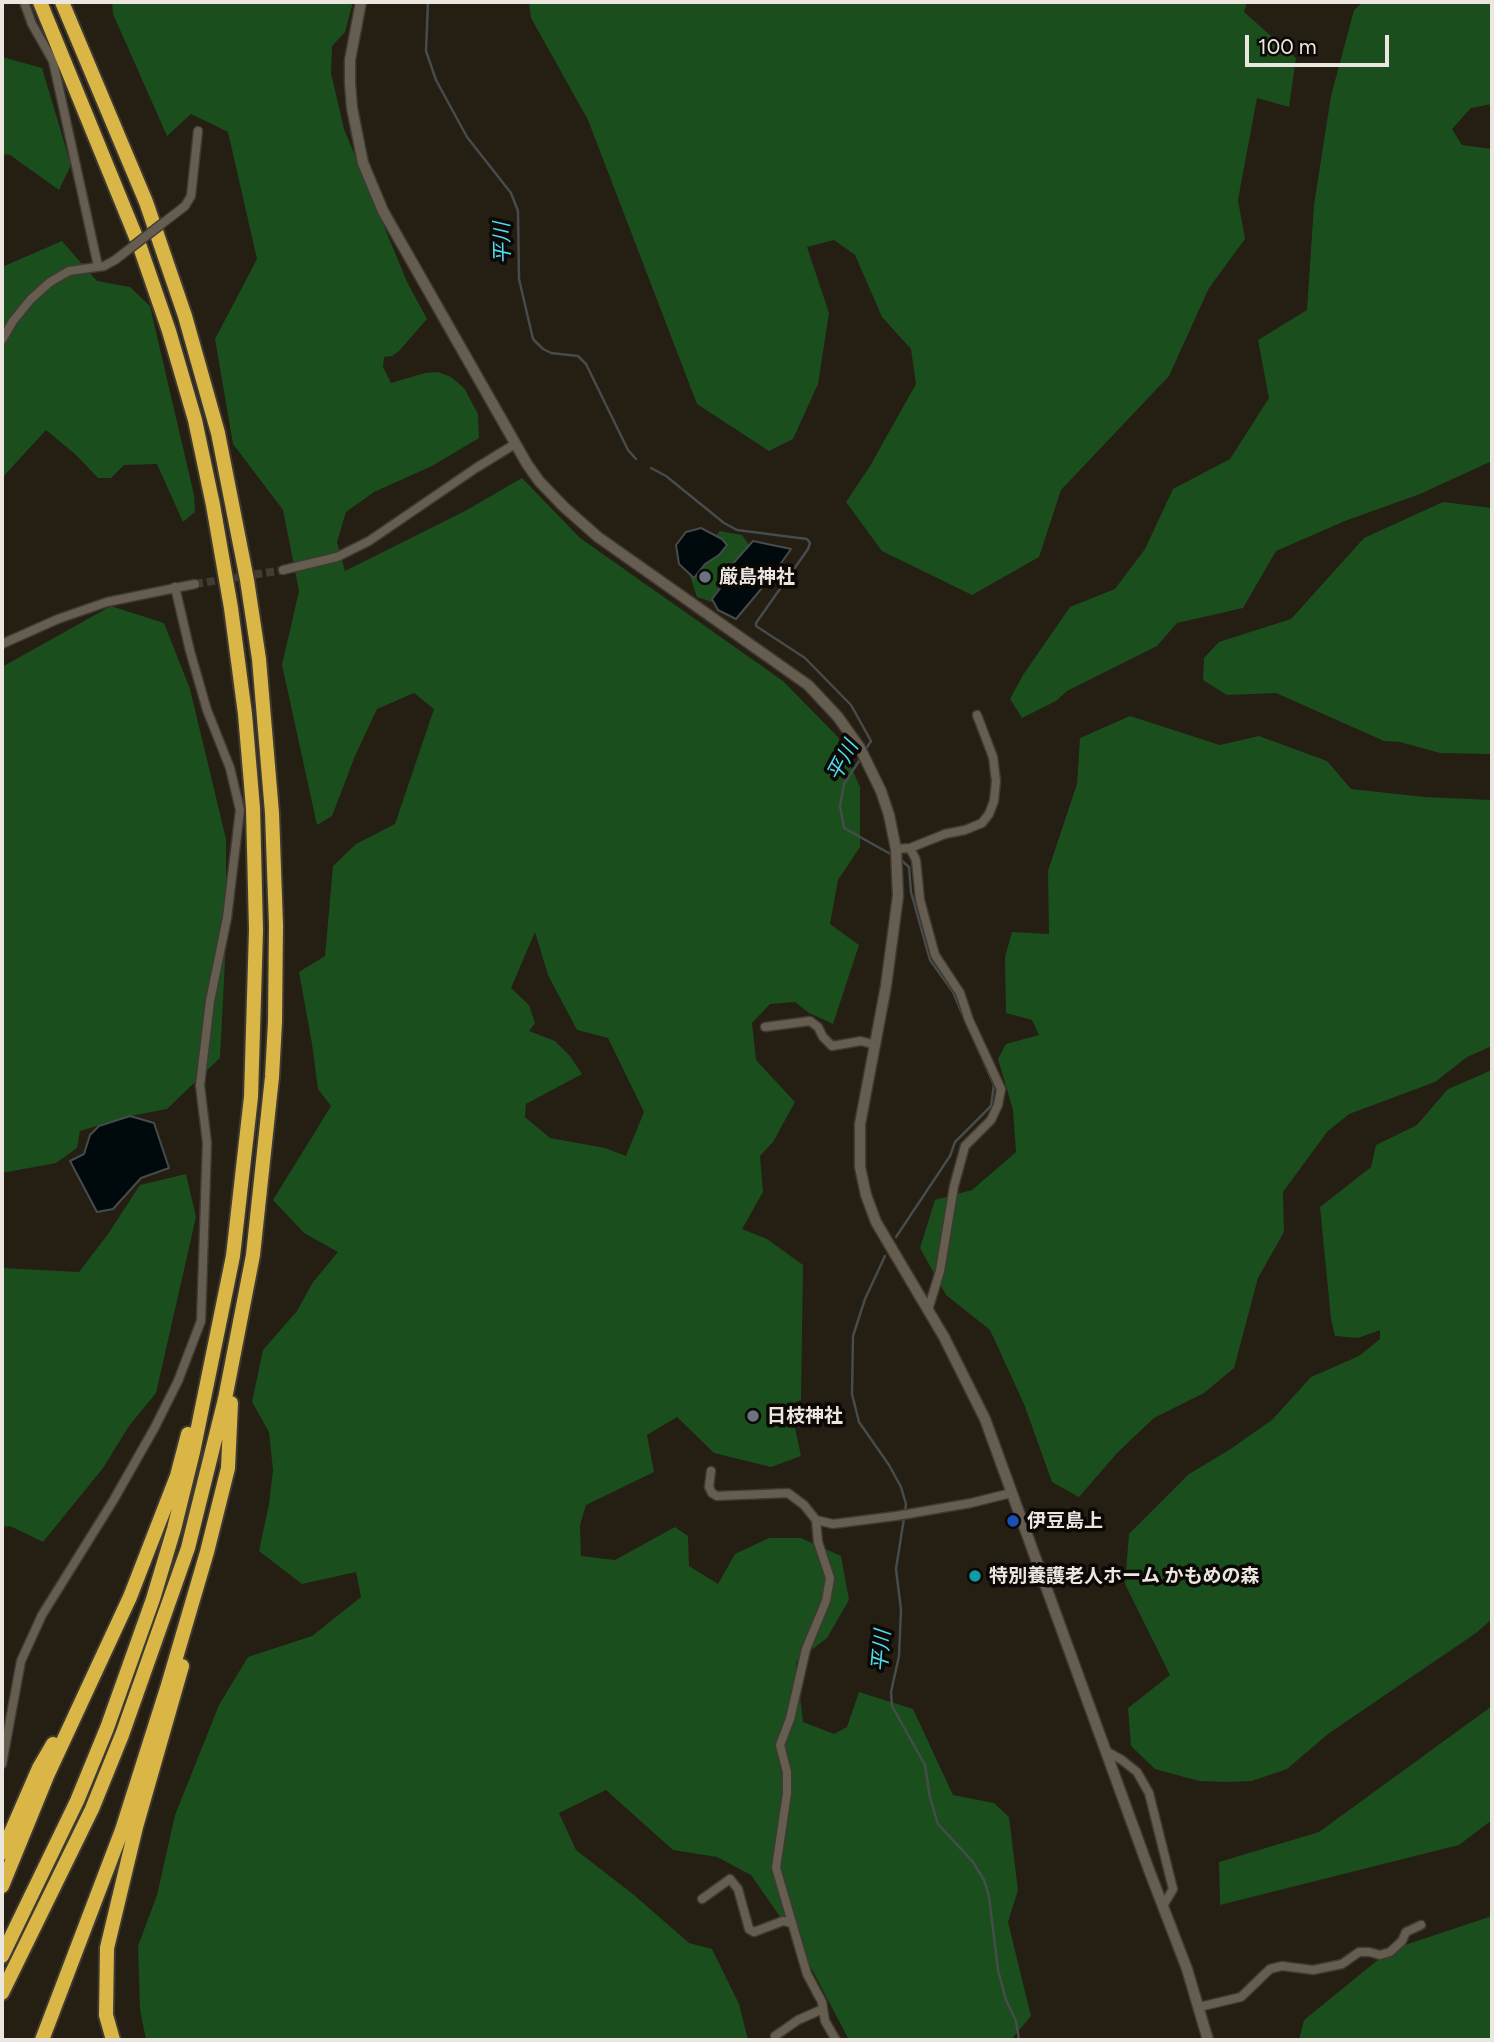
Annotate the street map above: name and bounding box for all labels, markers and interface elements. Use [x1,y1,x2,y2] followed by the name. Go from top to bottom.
[1249,21,1392,65] scale bar
[1258,34,1317,59] text: 100 m
[490,222,516,264] water label: 平川
[719,566,795,588] place label: 厳島神社
[697,569,713,585] marker: 厳島神社
[822,737,864,785] water label: 平川
[767,1405,843,1427] place label: 日枝神社
[745,1408,761,1424] marker: 日枝神社
[1027,1510,1103,1532] place label: 伊豆島上
[1005,1513,1021,1529] marker: 伊豆島上
[989,1565,1260,1587] place label: 特別養護老人ホーム かもめの森
[967,1568,983,1584] marker: 特別養護老人ホーム かもめの森
[868,1629,896,1673] water label: 平川

